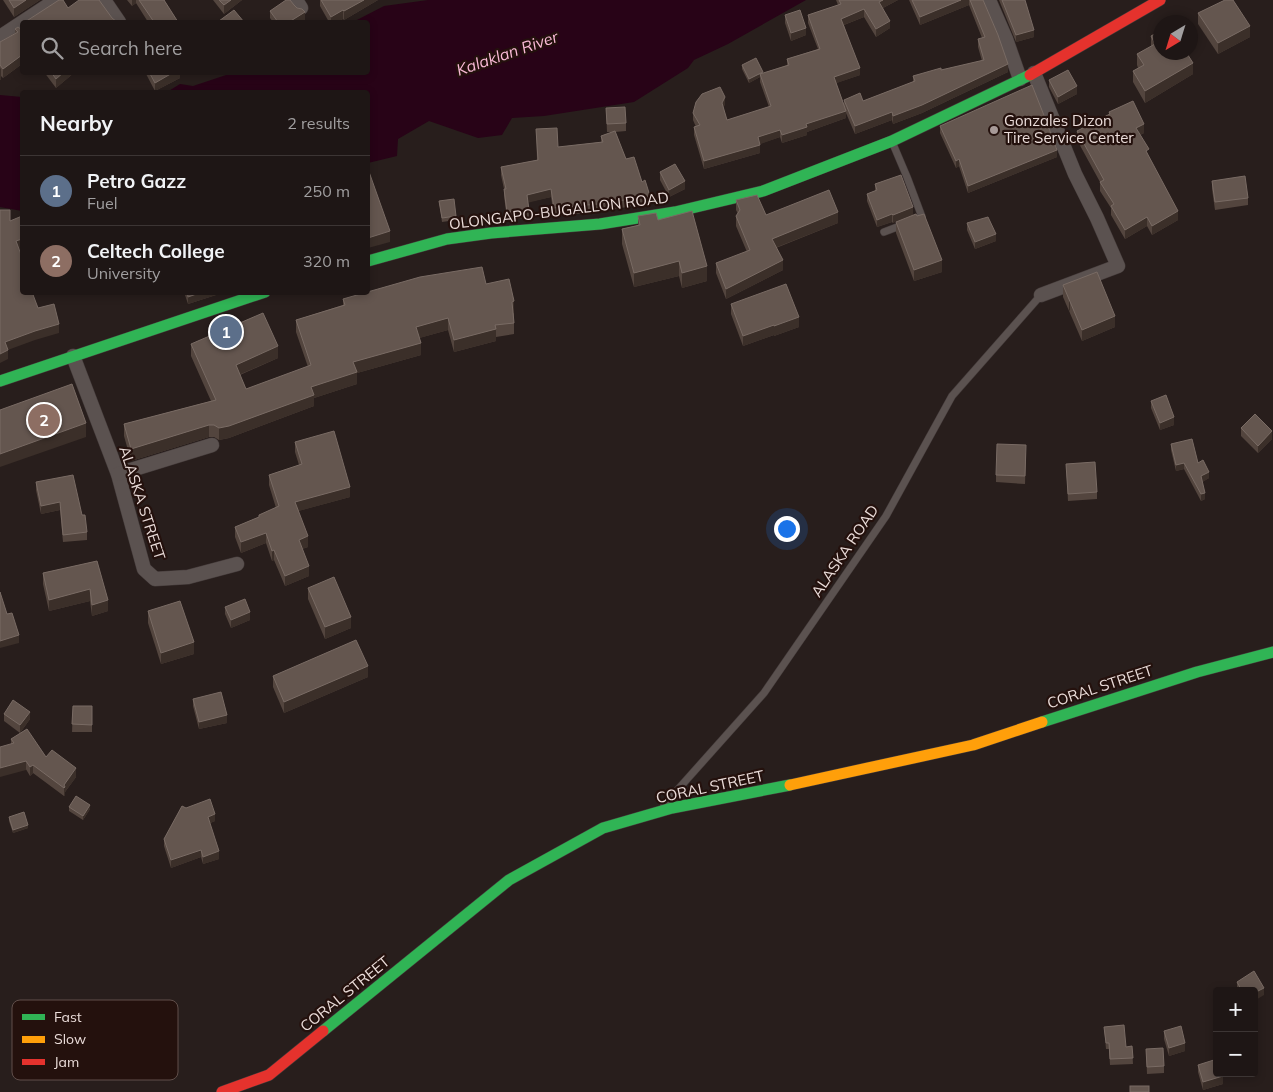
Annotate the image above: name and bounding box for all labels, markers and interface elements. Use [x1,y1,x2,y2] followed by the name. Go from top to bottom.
[1153,15,1198,60] north arrow
[20,20,370,75] search box
[454,26,562,80] water label: Kalaklan River
[38,34,66,62] icon: search
[78,36,182,60] text: Search here
[40,110,113,136] text: Nearby
[1004,111,1134,147] place label: Gonzales Dizon Tire Service Center
[287,113,350,133] text: 2 results
[988,124,1000,136] marker: Gonzales Dizon Tire Service Center
[87,169,186,193] text: Petro Gazz
[51,181,61,201] text: 1
[303,181,350,201] text: 250 m
[448,188,670,233] street label: OLONGAPO-BUGALLON ROAD
[87,193,118,213] text: Fuel
[87,239,225,263] text: Celtech College
[51,251,61,271] text: 2
[303,251,350,271] text: 320 m
[87,263,161,283] text: University
[210,313,242,351] pin: 1
[28,401,60,439] pin: 2
[115,444,170,562] street label: ALASKA STREET
[807,501,882,600] street label: ALASKA ROAD
[774,516,800,542] your location
[1045,661,1155,713] street label: CORAL STREET
[654,766,766,807] street label: CORAL STREET
[296,952,393,1036] street label: CORAL STREET
[1213,987,1258,1077] map controls
[1213,987,1258,1032] button: +
[12,1000,178,1080] legend
[54,1008,82,1026] text: Fast
[54,1030,86,1048] text: Slow
[1213,1032,1258,1077] button: −
[54,1053,79,1071] text: Jam

